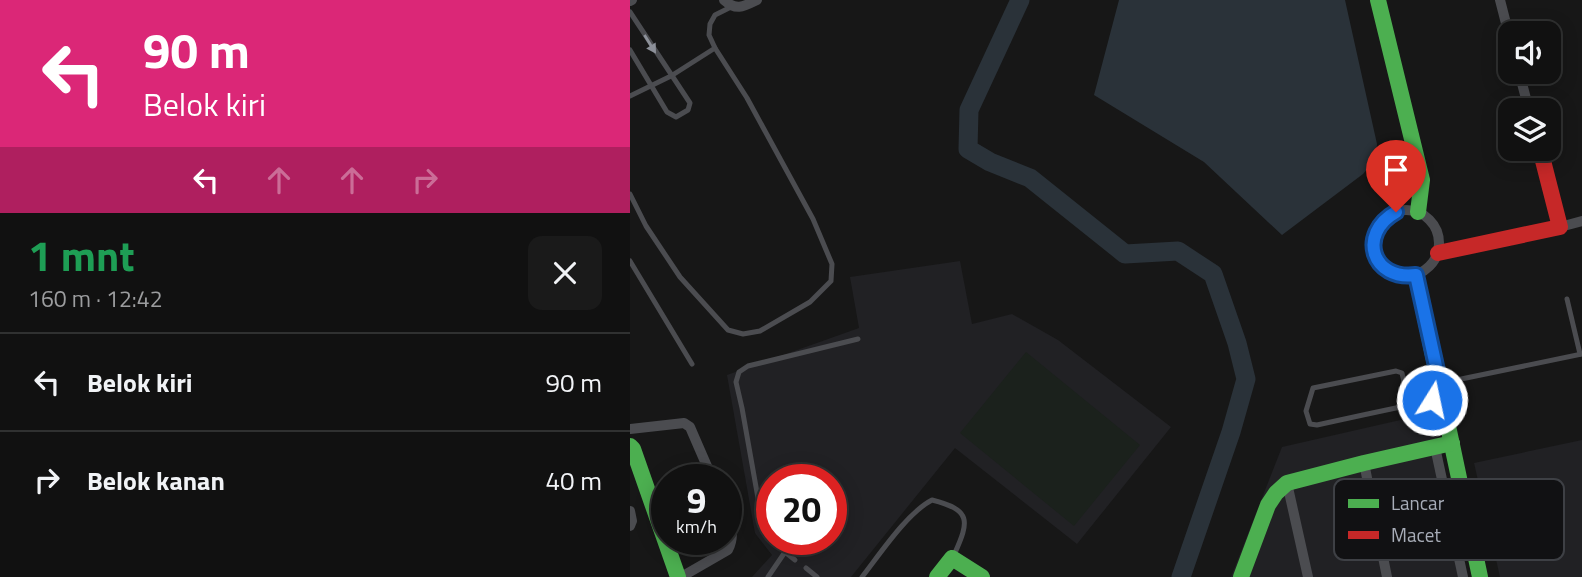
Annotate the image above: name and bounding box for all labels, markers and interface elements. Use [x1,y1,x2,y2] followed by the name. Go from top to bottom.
[143,12,250,87] text: 90 m
[1498,21,1561,161] map controls
[1498,21,1561,84] button: sound
[28,28,119,119] icon: left
[644,34,657,54] one-way arrow
[143,80,266,128] text: Belok kiri
[1498,98,1561,161] button: layers
[1366,140,1426,212] pin
[1377,151,1415,189] icon: arrive
[187,161,225,199] icon: left
[260,161,298,199] icon: ahead
[333,161,371,199] icon: ahead
[406,161,444,199] icon: right
[28,223,135,287] text: 1 mnt
[528,236,602,310] button: close
[28,281,163,316] text: 160 m · 12:42
[28,363,66,401] icon: left
[87,363,193,402] text: Belok kiri
[545,363,602,402] text: 90 m
[1395,363,1469,437] position arrow
[28,461,66,499] icon: right
[87,461,225,500] text: Belok kanan
[545,461,602,500] text: 40 m
[756,464,847,555] speed limit sign: 20
[687,473,706,527] text: 9
[1334,479,1564,560] legend
[1391,488,1445,517] text: Lancar
[676,513,717,540] text: km/h
[1391,520,1441,549] text: Macet

